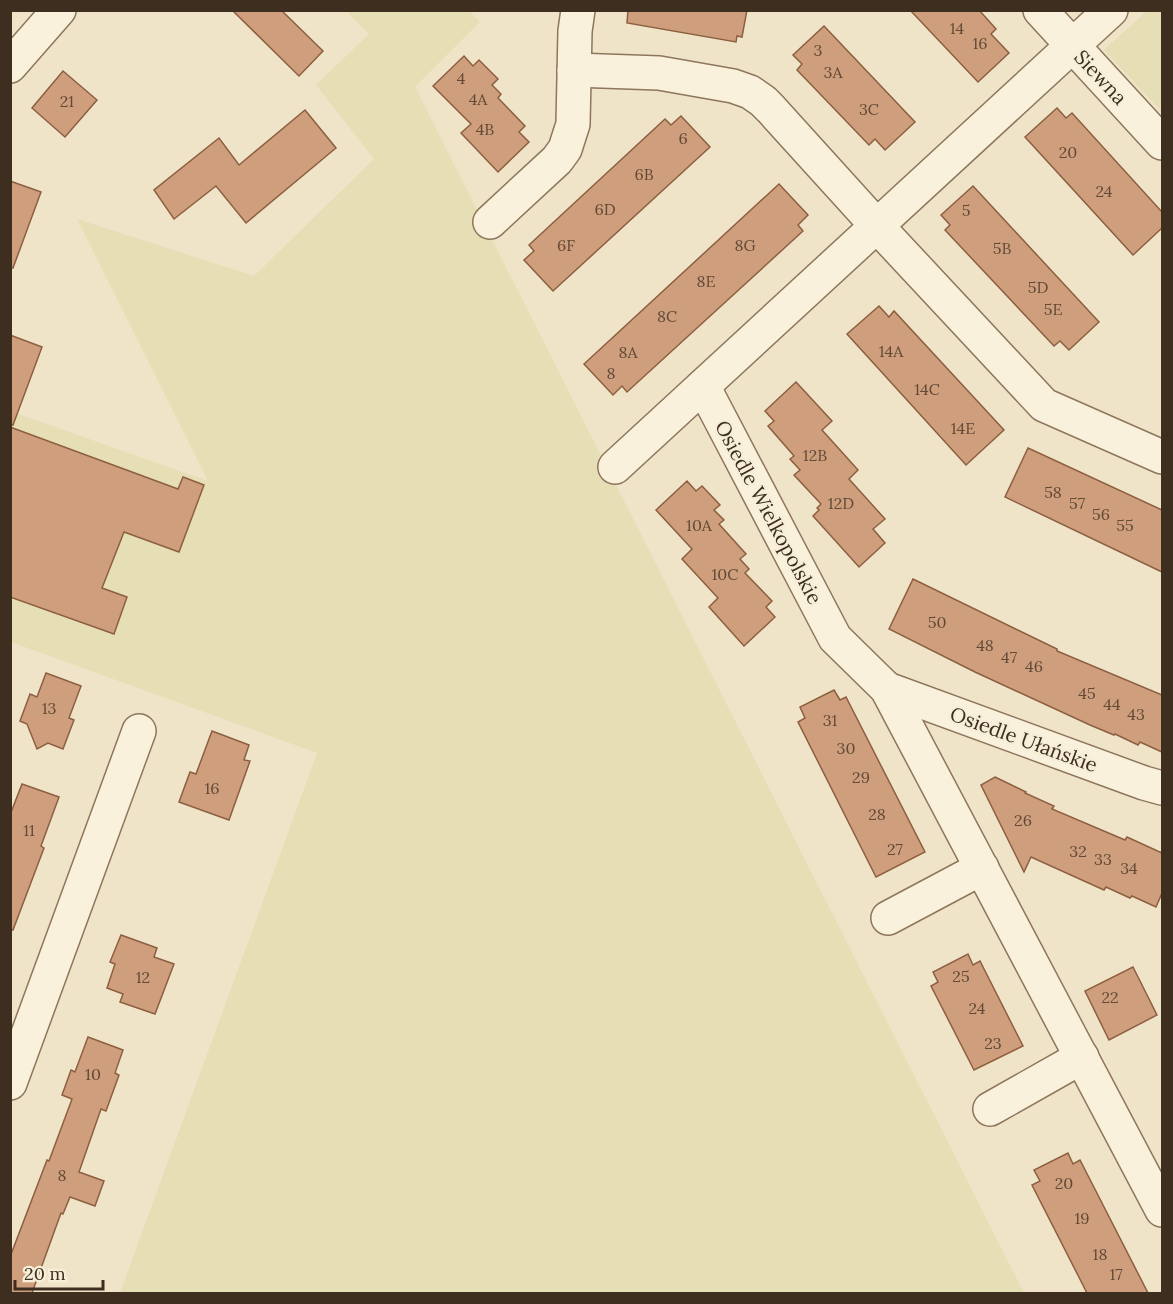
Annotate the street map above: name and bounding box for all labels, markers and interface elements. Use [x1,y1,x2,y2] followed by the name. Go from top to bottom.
[950,18,965,38] house number: 14
[972,33,988,53] house number: 16
[814,40,823,60] house number: 3
[1069,44,1133,110] street label: Siewna
[824,62,843,82] house number: 3A
[457,68,466,88] house number: 4
[469,89,488,109] house number: 4A
[60,91,74,111] house number: 21
[859,99,879,119] house number: 3C
[476,119,494,139] house number: 4B
[678,128,688,148] house number: 6
[1059,142,1077,162] house number: 20
[634,164,654,184] house number: 6B
[1096,181,1113,201] house number: 24
[594,199,616,219] house number: 6D
[962,200,970,220] house number: 5
[557,235,575,255] house number: 6F
[734,235,756,255] house number: 8G
[993,238,1011,258] house number: 5B
[697,271,716,291] house number: 8E
[1028,277,1048,297] house number: 5D
[1044,299,1062,319] house number: 5E
[657,306,677,326] house number: 8C
[879,341,904,361] house number: 14A
[618,342,638,362] house number: 8A
[607,363,616,383] house number: 8
[914,379,940,399] house number: 14C
[710,416,828,608] street label: Osiedle Wielkopolskie
[951,418,975,438] house number: 14E
[803,445,827,465] house number: 12B
[1044,482,1062,502] house number: 58
[828,493,854,513] house number: 12D
[1069,493,1086,513] house number: 57
[1092,504,1110,524] house number: 56
[686,515,713,535] house number: 10A
[1116,515,1134,535] house number: 55
[712,564,738,584] house number: 10C
[928,612,946,632] house number: 50
[976,635,994,655] house number: 48
[1001,647,1018,667] house number: 47
[1025,656,1043,676] house number: 46
[1078,683,1096,703] house number: 45
[1103,694,1121,714] house number: 44
[42,698,56,718] house number: 13
[947,701,1101,777] street label: Osiedle Ułańskie
[1127,704,1145,724] house number: 43
[823,710,838,730] house number: 31
[837,738,855,758] house number: 30
[852,767,870,787] house number: 29
[204,778,220,798] house number: 16
[868,804,886,824] house number: 28
[1014,810,1032,830] house number: 26
[23,820,35,840] house number: 11
[887,839,904,859] house number: 27
[1069,841,1087,861] house number: 32
[1094,849,1112,869] house number: 33
[1120,858,1138,878] house number: 34
[952,966,970,986] house number: 25
[136,967,150,987] house number: 12
[1101,987,1119,1007] house number: 22
[969,998,986,1018] house number: 24
[984,1033,1002,1053] house number: 23
[85,1064,101,1084] house number: 10
[58,1165,67,1185] house number: 8
[1055,1173,1073,1193] house number: 20
[1074,1208,1090,1228] house number: 19
[1093,1244,1107,1264] house number: 18
[15,1253,104,1291] scale bar
[24,1262,66,1285] text: 20 m
[1109,1264,1123,1284] house number: 17

